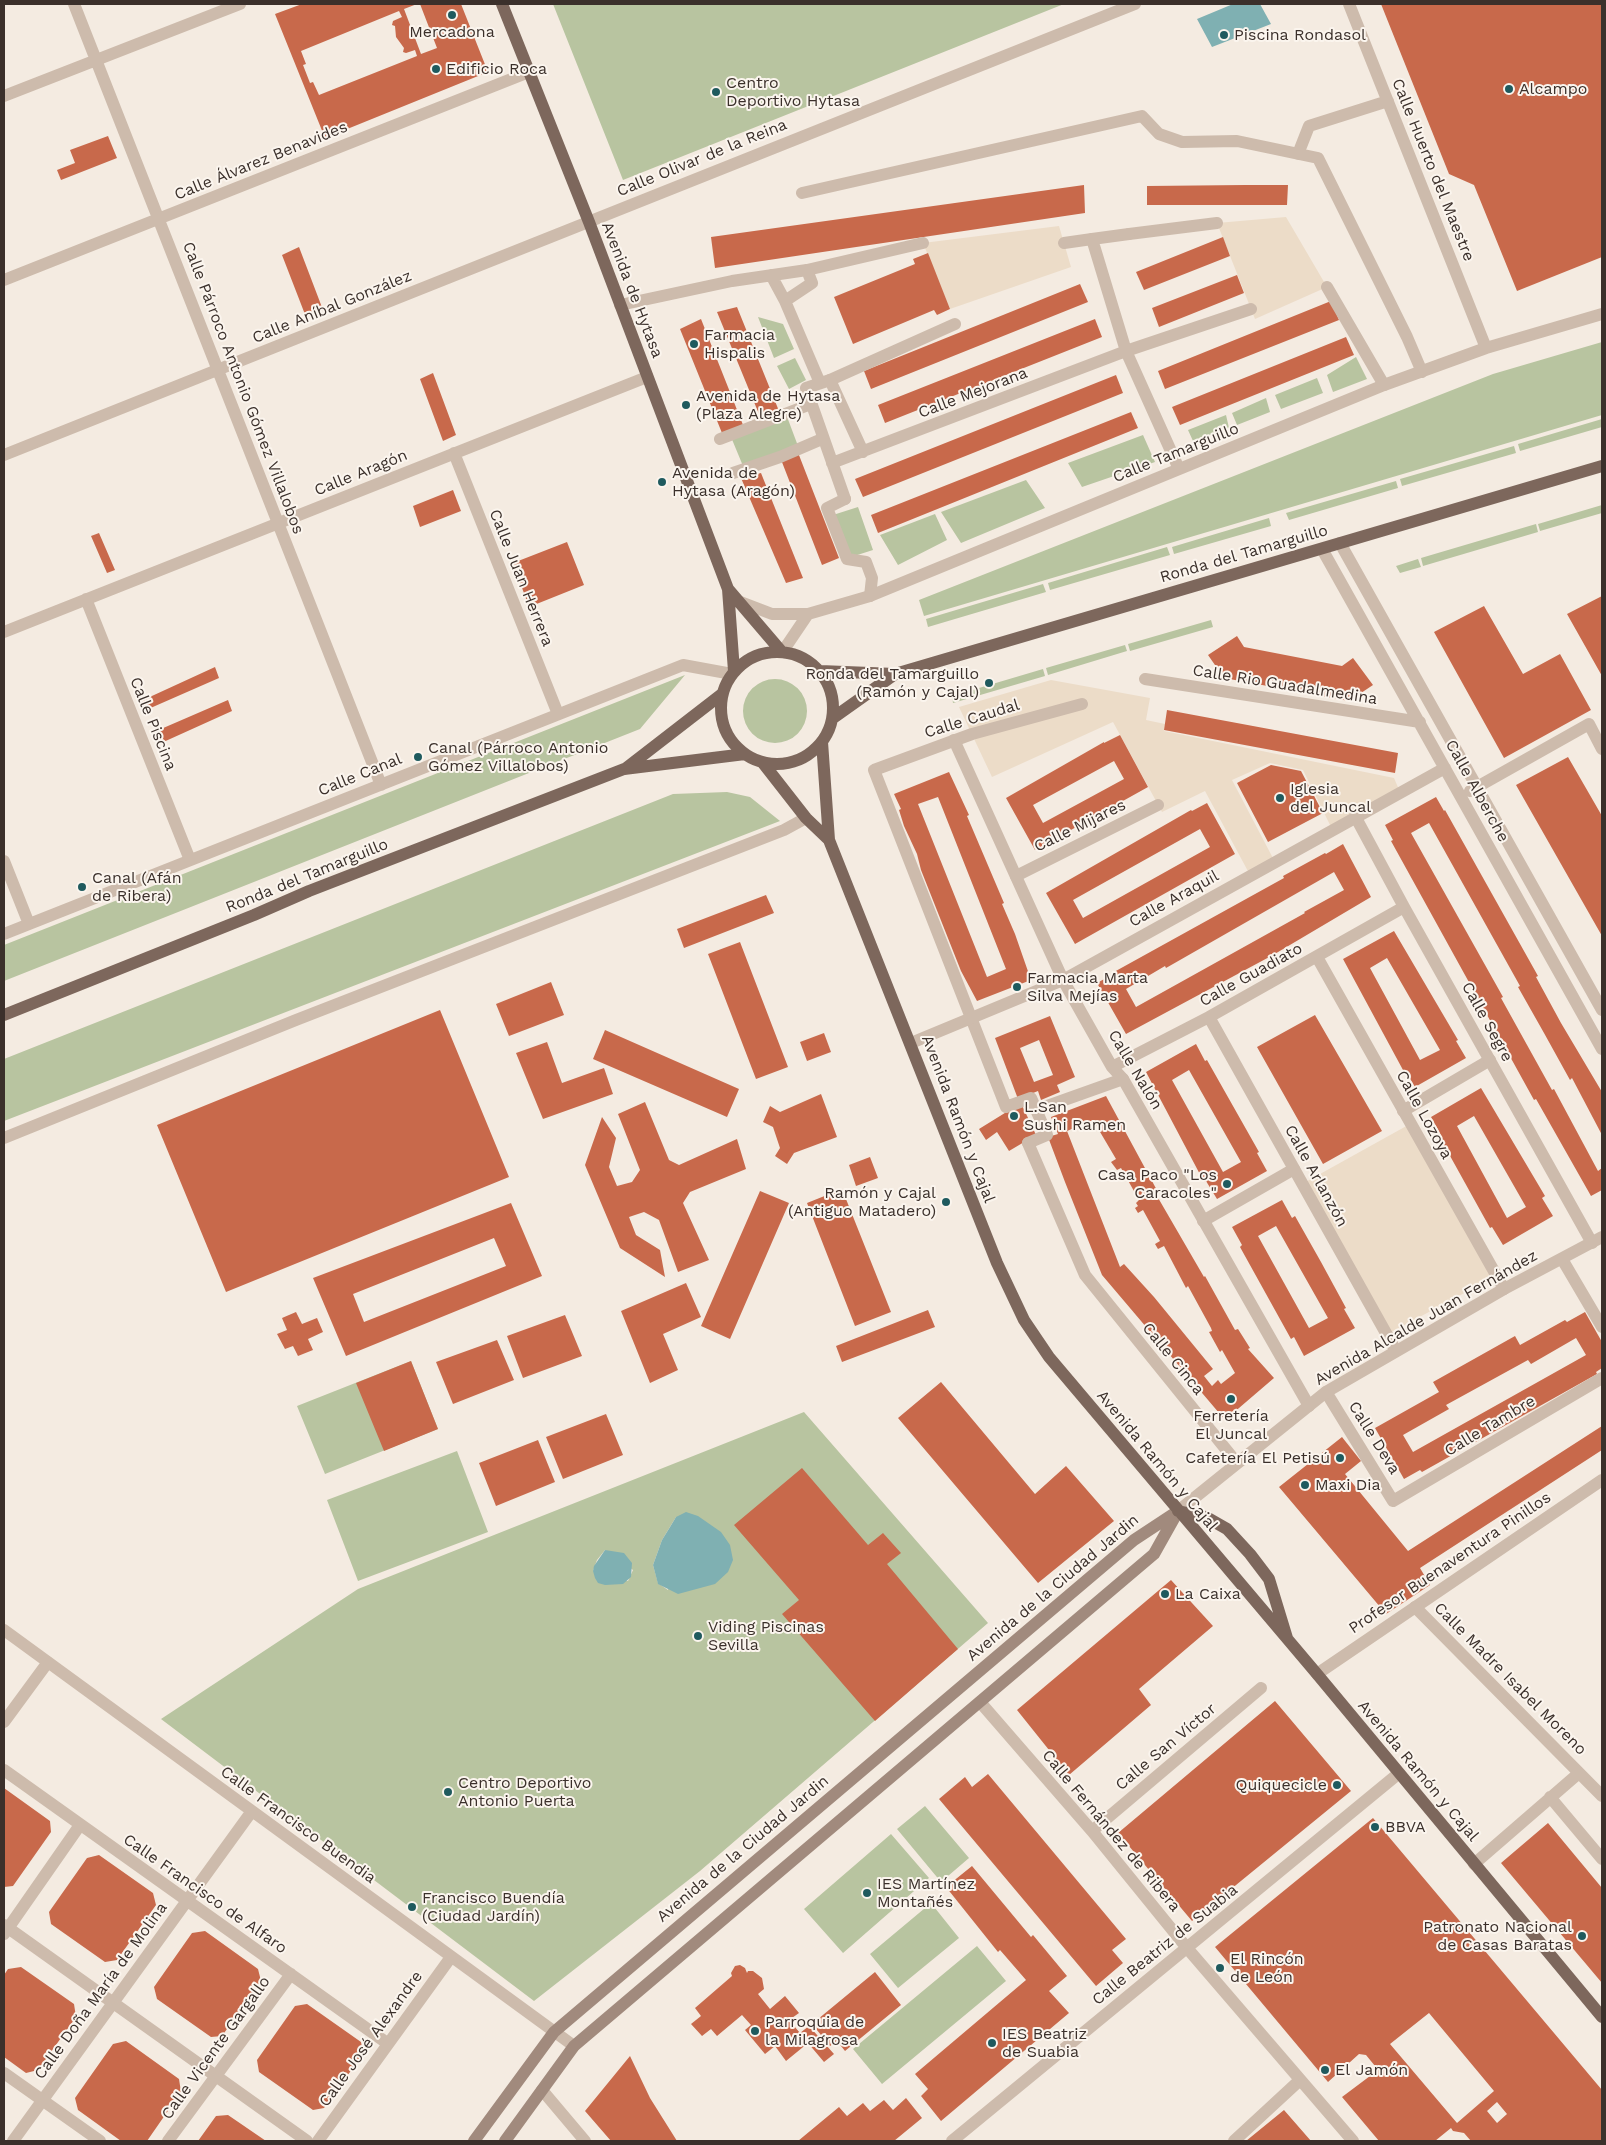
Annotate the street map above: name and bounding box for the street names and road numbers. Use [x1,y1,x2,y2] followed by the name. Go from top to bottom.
[1388,76,1478,264] street label: Calle Huerto del Maestre
[614,115,790,201] street label: Calle Olivar de la Reina
[172,117,350,205] street label: Calle Álvarez Benavides
[597,219,667,361] street label: Avenida de Hytasa
[178,239,308,537] street label: Calle Párroco Antonio Gómez Villalobos
[250,266,414,348] street label: Calle Aníbal González
[916,363,1030,423] street label: Calle Mejorana
[1110,419,1242,487] street label: Calle Tamarguillo
[312,446,410,500] street label: Calle Aragón
[485,507,557,649] street label: Calle Juan Herrera
[1158,521,1330,587] street label: Ronda del Tamarguillo
[1191,661,1379,709] street label: Calle Rio Guadalmedina
[126,674,180,774] street label: Calle Piscina
[922,695,1022,743] street label: Calle Caudal
[1441,737,1513,845] street label: Calle Alberche
[315,750,405,800] street label: Calle Canal
[1031,796,1129,856] street label: Calle Mijares
[223,835,391,917] street label: Ronda del Tamarguillo
[1126,866,1222,932] street label: Calle Araquil
[1196,939,1306,1011] street label: Calle Guadiato
[1457,979,1517,1065] street label: Calle Segre
[1104,1027,1166,1113] street label: Calle Nalón
[917,1032,999,1206] street label: Avenida Ramón y Cajal
[1392,1067,1456,1163] street label: Calle Lozoya
[1280,1122,1352,1230] street label: Calle Arlanzón
[1311,1246,1541,1390] street label: Avenida Alcalde Juan Fernández
[1138,1319,1208,1399] street label: Calle Cinca
[1092,1387,1222,1535] street label: Avenida Ramón y Cajal
[1441,1391,1539,1461] street label: Calle Tambre
[1344,1398,1404,1478] street label: Calle Deva
[1345,1488,1555,1638] street label: Profesor Buenaventura Pinillos
[963,1510,1143,1666] street label: Avenida de la Ciudad Jardin
[1430,1599,1590,1759] street label: Calle Madre Isabel Moreno
[1353,1697,1483,1845] street label: Avenida Ramón y Cajal
[1112,1699,1220,1795] street label: Calle San Víctor
[1038,1746,1184,1916] street label: Calle Fernández de Ribera
[217,1762,379,1888] street label: Calle Francisco Buendia
[653,1771,833,1927] street label: Avenida de la Ciudad Jardin
[119,1830,291,1958] street label: Calle Francisco de Alfaro
[1088,1880,1242,2010] street label: Calle Beatriz de Suabia
[30,1899,172,2083] street label: Calle Doña María de Molina
[315,1967,427,2111] street label: Calle José Alexandre
[158,1973,274,2123] street label: Calle Vicente Gargallo

